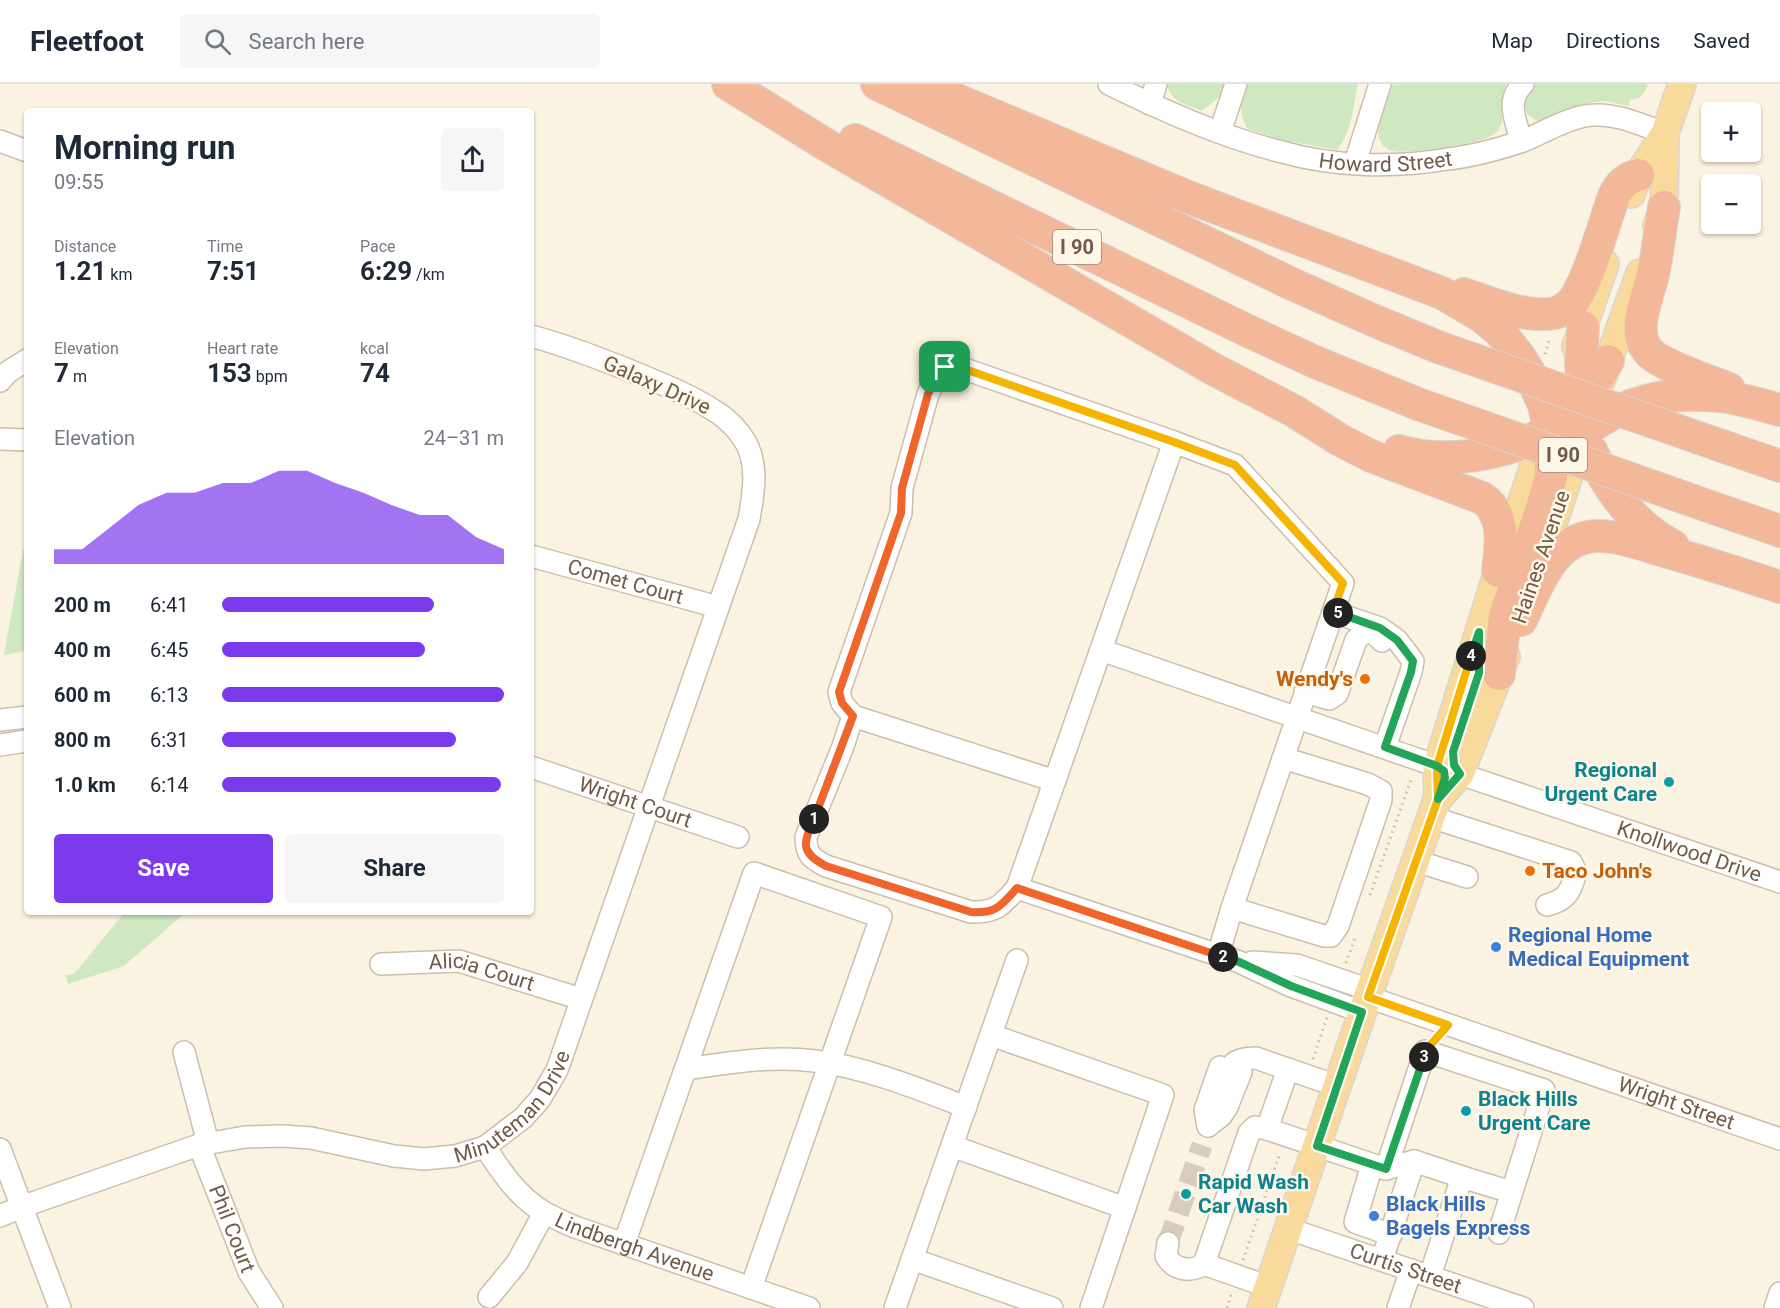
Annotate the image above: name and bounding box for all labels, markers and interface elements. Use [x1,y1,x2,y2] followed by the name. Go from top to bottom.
[180,14,600,68] search box
[30,25,144,58] text: Fleetfoot
[201,25,234,58] icon: search
[249,29,364,54] text: Search here
[1491,29,1533,53] text: Map
[1566,29,1660,53] text: Directions
[1693,29,1750,53] text: Saved
[1701,102,1761,234] map controls
[1701,102,1761,162] button: +
[54,128,235,167] text: Morning run
[441,128,504,191] button: share
[1317,147,1454,177] street label: Howard Street
[54,170,104,194] text: 09:55
[1701,174,1761,234] button: −
[1053,230,1101,264] road number: I 90
[54,237,116,256] text: Distance
[207,237,243,256] text: Time
[360,237,396,256] text: Pace
[54,256,106,286] text: 1.21
[207,256,259,286] text: 7:51
[360,256,412,286] text: 6:29
[106,265,132,284] text: km
[412,265,445,284] text: /km
[54,339,119,358] text: Elevation
[207,339,278,358] text: Heart rate
[360,339,389,358] text: kcal
[919,341,970,392] pin
[928,350,961,383] icon: arrive
[600,351,714,419] street label: Galaxy Drive
[54,358,69,388] text: 7
[207,358,252,388] text: 153
[360,358,390,388] text: 74
[69,367,87,386] text: m
[252,367,288,386] text: bpm
[54,426,135,450] text: Elevation
[423,426,504,450] text: 24–31 m
[1539,438,1587,472] road number: I 90
[1507,487,1575,627] street label: Haines Avenue
[565,555,686,609] street label: Comet Court
[54,593,111,617] text: 200 m
[150,593,189,617] text: 6:41
[1323,598,1353,628] pin: 5
[1333,603,1343,622] text: 5
[54,638,111,662] text: 400 m
[150,638,189,662] text: 6:45
[1456,641,1486,671] pin: 4
[1466,646,1476,665] text: 4
[1276,667,1353,691] place label: Wendy's
[1358,672,1372,686] marker: Wendy's
[54,683,111,707] text: 600 m
[150,683,189,707] text: 6:13
[54,728,111,752] text: 800 m
[150,728,189,752] text: 6:31
[1544,758,1657,806] place label: Regional Urgent Care
[576,772,695,833] street label: Wright Court
[54,773,116,797] text: 1.0 km
[150,773,189,797] text: 6:14
[1662,775,1676,789] marker: Regional Urgent Care
[799,804,829,834] pin: 1
[809,809,819,828] text: 1
[1614,816,1765,887] street label: Knollwood Drive
[54,834,273,903] button: Save
[285,834,504,903] button: Share
[1542,859,1652,883] place label: Taco John's
[1523,864,1537,878] marker: Taco John's
[1508,923,1689,971] place label: Regional Home Medical Equipment
[1489,940,1503,954] marker: Regional Home Medical Equipment
[1208,942,1238,972] pin: 2
[1218,947,1228,966] text: 2
[428,949,537,996] street label: Alicia Court
[1409,1042,1439,1072] pin: 3
[451,1047,575,1168] street label: Minuteman Drive
[1419,1047,1429,1066] text: 3
[1615,1072,1738,1134] street label: Wright Street
[1478,1087,1591,1135] place label: Black Hills Urgent Care
[1459,1104,1473,1118] marker: Black Hills Urgent Care
[1198,1170,1309,1218] place label: Rapid Wash Car Wash
[204,1182,260,1276] street label: Phil Court
[1179,1187,1193,1201] marker: Rapid Wash Car Wash
[1386,1192,1530,1240] place label: Black Hills Bagels Express
[551,1208,717,1286] street label: Lindbergh Avenue
[1367,1209,1381,1223] marker: Black Hills Bagels Express
[1347,1238,1465,1298] street label: Curtis Street

